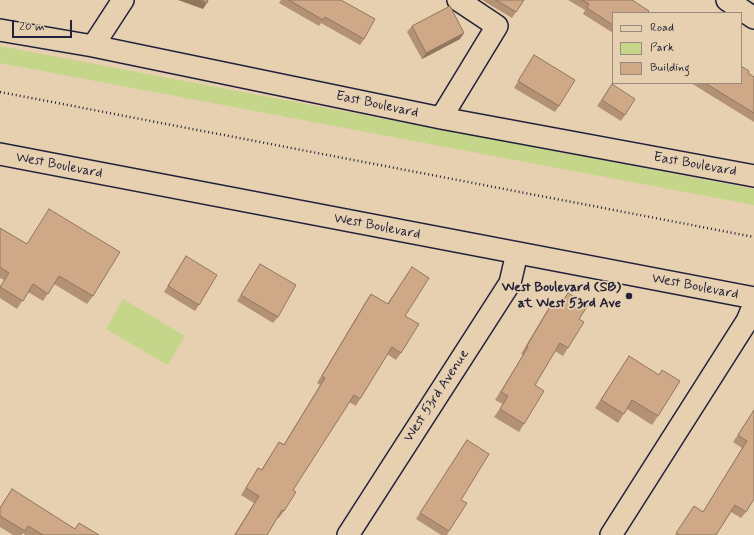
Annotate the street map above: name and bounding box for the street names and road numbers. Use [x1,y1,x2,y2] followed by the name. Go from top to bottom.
[334,88,420,122] street label: East Boulevard
[14,149,104,183] street label: West Boulevard
[652,149,738,181] street label: East Boulevard
[332,210,422,244] street label: West Boulevard
[650,270,740,304] street label: West Boulevard
[401,347,473,445] street label: West 53rd Avenue

